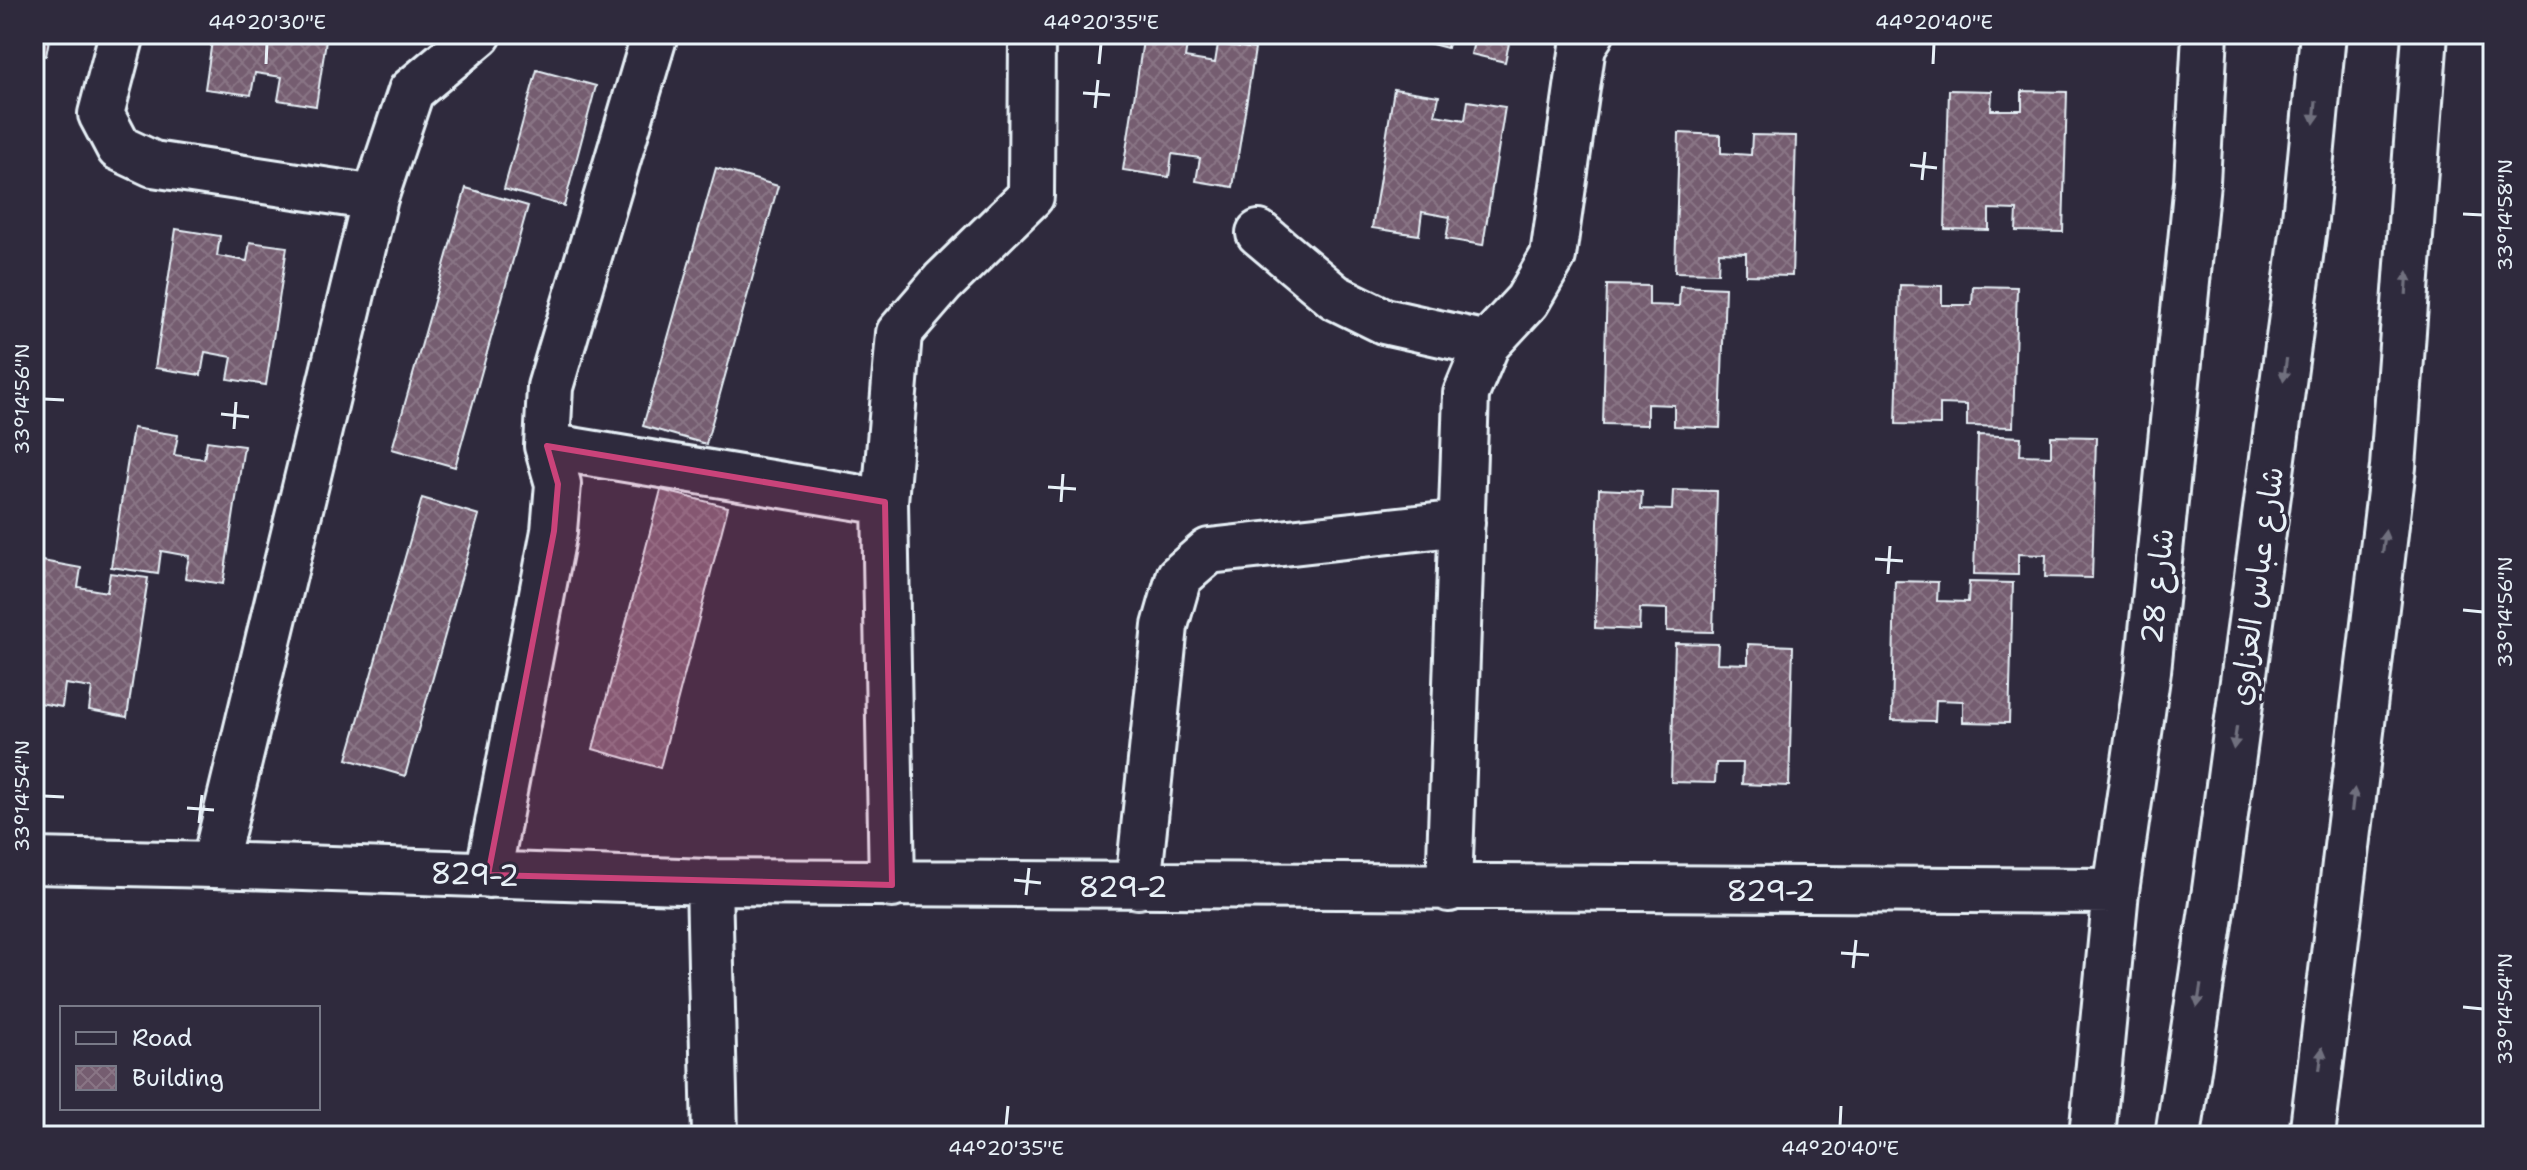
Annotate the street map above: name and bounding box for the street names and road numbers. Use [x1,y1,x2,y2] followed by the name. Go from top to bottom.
[2219,464,2294,708] street label: شارع عباس العزاوي
[2131,526,2184,646] street label: شارع 28
[430,852,520,896] street label: 829-2
[1079,866,1167,907] street label: 829-2
[1727,870,1815,911] street label: 829-2

